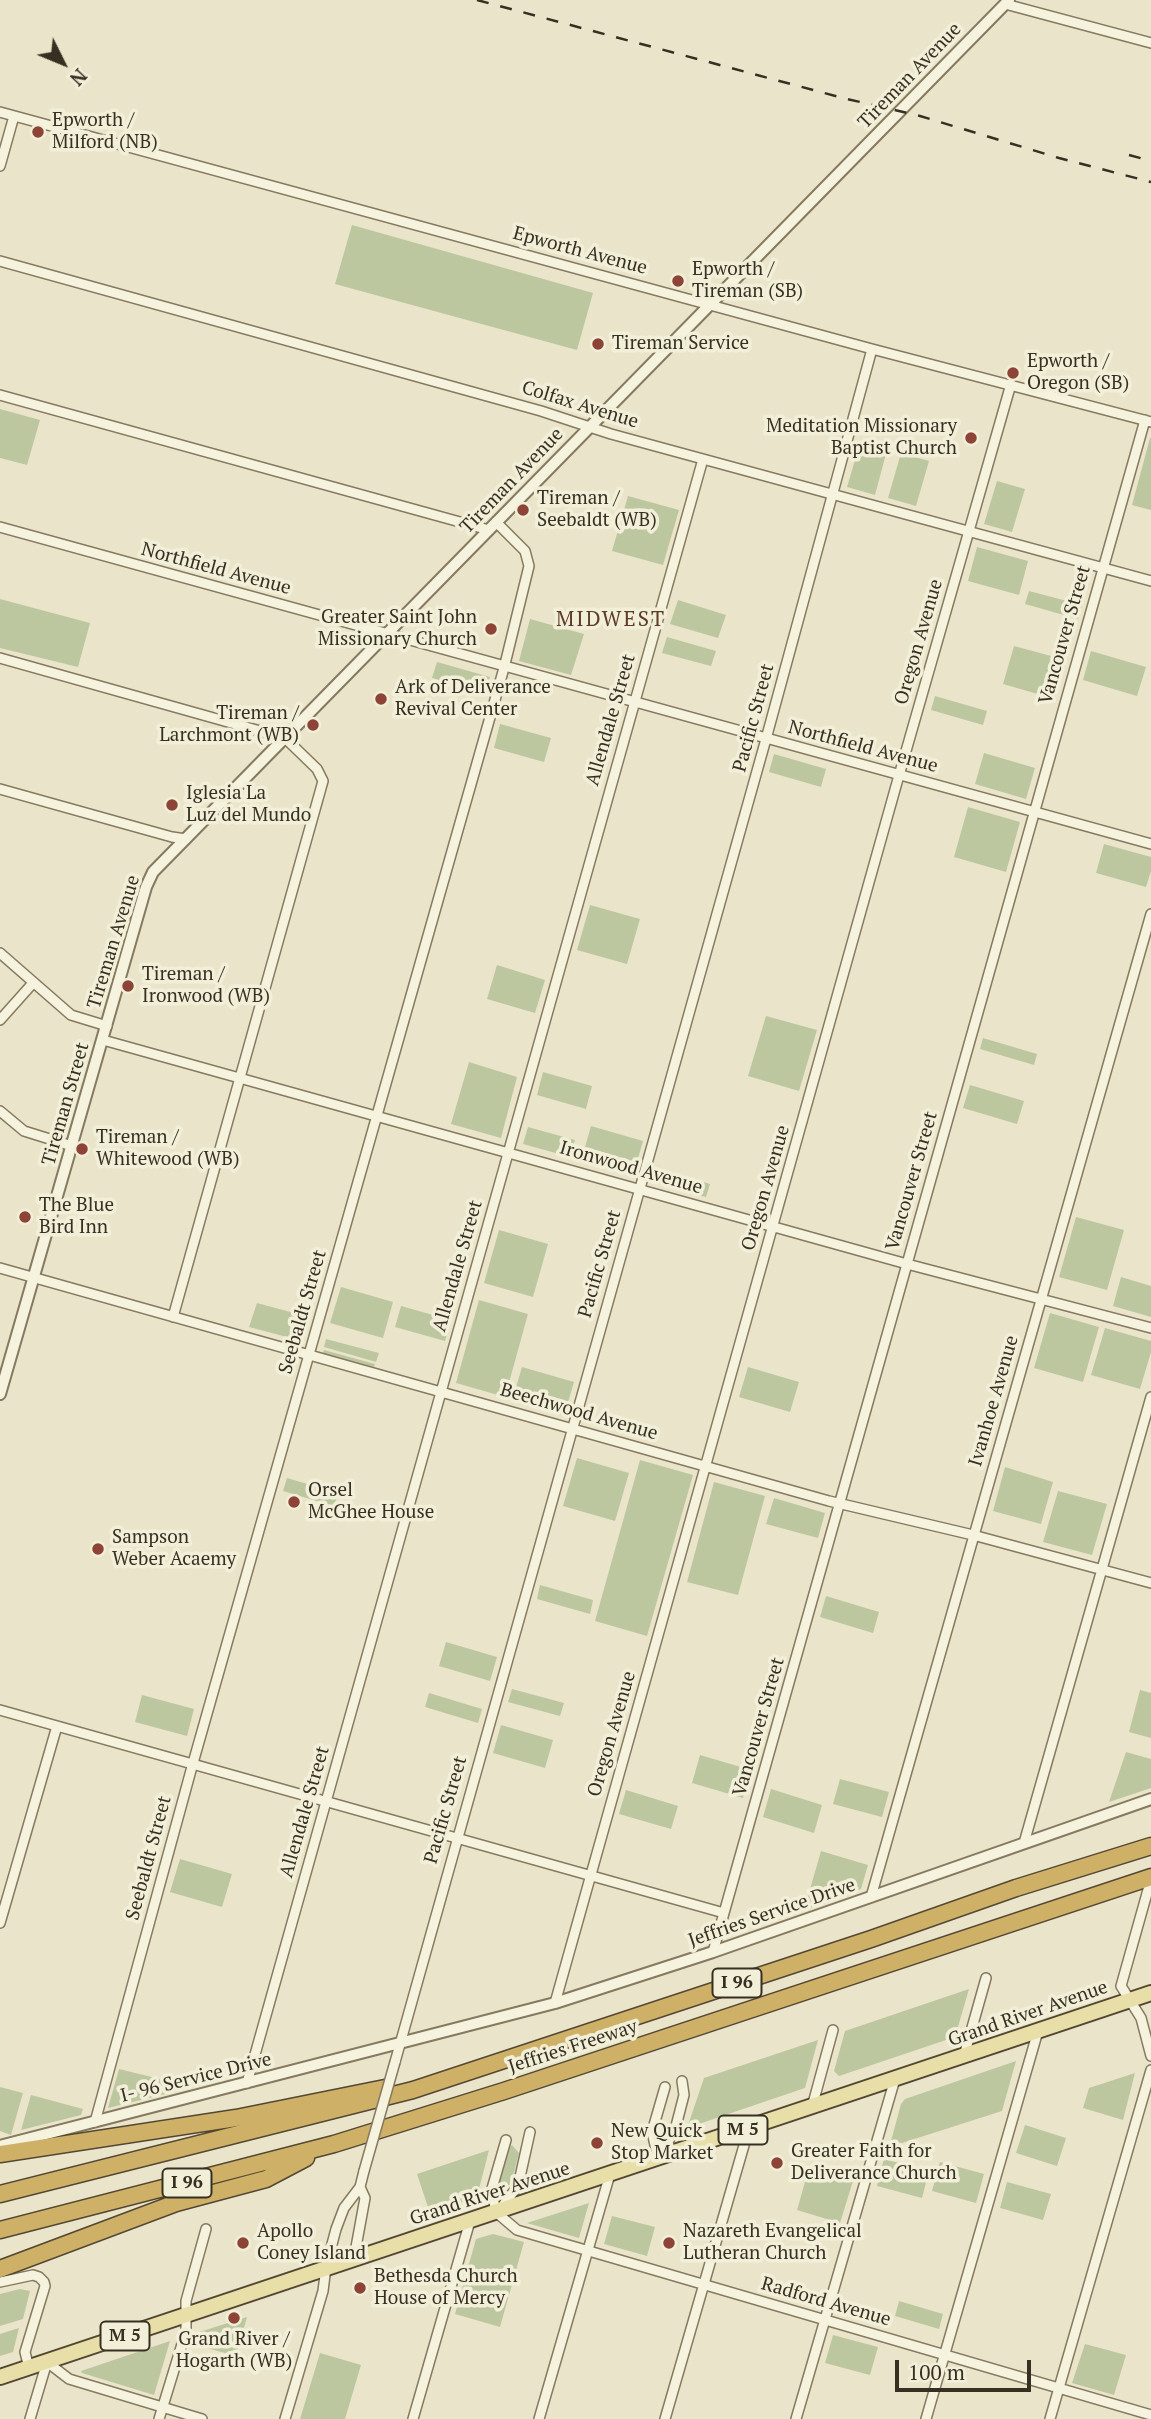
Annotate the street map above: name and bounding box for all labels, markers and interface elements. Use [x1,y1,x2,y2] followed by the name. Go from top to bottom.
[854,18,966,134] street label: Tireman Avenue
[28,28,98,98] north arrow
[65,64,93,91] text: N
[52,110,158,154] place label: Epworth / Milford (NB)
[30,124,46,140] marker: Epworth / Milford (NB)
[510,222,650,280] street label: Epworth Avenue
[692,259,803,303] place label: Epworth / Tireman (SB)
[670,273,686,289] marker: Epworth / Tireman (SB)
[612,333,749,355] place label: Tireman Service
[590,336,606,352] marker: Tireman Service
[1027,351,1129,395] place label: Epworth / Oregon (SB)
[1005,365,1021,381] marker: Epworth / Oregon (SB)
[519,376,641,434] street label: Colfax Avenue
[766,416,957,460] place label: Meditation Missionary Baptist Church
[456,423,568,539] street label: Tireman Avenue
[963,430,979,446] marker: Meditation Missionary Baptist Church
[537,488,657,532] place label: Tireman / Seebaldt (WB)
[515,502,531,518] marker: Tireman / Seebaldt (WB)
[139,538,293,600] street label: Northfield Avenue
[1034,563,1096,707] street label: Vancouver Street
[890,577,948,707] street label: Oregon Avenue
[318,607,477,651] place label: Greater Saint John Missionary Church
[557,607,665,633] district label: MIDWEST
[483,621,499,637] marker: Greater Saint John Missionary Church
[581,652,641,788] street label: Allendale Street
[729,661,779,775] street label: Pacific Street
[395,677,551,721] place label: Ark of Deliverance Revival Center
[373,691,389,707] marker: Ark of Deliverance Revival Center
[159,703,299,747] place label: Tireman / Larchmont (WB)
[786,716,940,778] street label: Northfield Avenue
[305,717,321,733] marker: Tireman / Larchmont (WB)
[186,783,311,827] place label: Iglesia La Luz del Mundo
[164,797,180,813] marker: Iglesia La Luz del Mundo
[83,872,145,1012] street label: Tireman Avenue
[142,964,270,1008] place label: Tireman / Ironwood (WB)
[120,978,136,994] marker: Tireman / Ironwood (WB)
[38,1040,94,1168] street label: Tireman Street
[881,1109,943,1253] street label: Vancouver Street
[737,1123,795,1253] street label: Oregon Avenue
[96,1127,239,1171] place label: Tireman / Whitewood (WB)
[557,1137,705,1199] street label: Ironwood Avenue
[74,1141,90,1157] marker: Tireman / Whitewood (WB)
[39,1195,114,1239] place label: The Blue Bird Inn
[428,1198,488,1334] street label: Allendale Street
[574,1207,626,1321] street label: Pacific Street
[17,1209,33,1225] marker: The Blue Bird Inn
[274,1247,332,1377] street label: Seebaldt Street
[964,1333,1024,1469] street label: Ivanhoe Avenue
[498,1379,660,1445] street label: Beechwood Avenue
[308,1480,434,1524] place label: Orsel McGhee House
[286,1494,302,1510] marker: Orsel McGhee House
[112,1527,236,1571] place label: Sampson Weber Acaemy
[90,1541,106,1557] marker: Sampson Weber Acaemy
[728,1655,790,1799] street label: Vancouver Street
[583,1669,641,1799] street label: Oregon Avenue
[275,1744,335,1880] street label: Allendale Street
[420,1753,472,1867] street label: Pacific Street
[121,1793,177,1923] street label: Seebaldt Street
[685,1874,859,1952] street label: Jeffries Service Drive
[712,1968,762,1997] road number: I 96
[945,1976,1111,2052] street label: Grand River Avenue
[506,2015,640,2079] street label: Jeffries Freeway
[118,2048,274,2108] street label: I- 96 Service Drive
[718,2116,768,2144] road number: M 5
[611,2121,714,2165] place label: New Quick Stop Market
[589,2135,605,2151] marker: New Quick Stop Market
[791,2141,957,2185] place label: Greater Faith for Deliverance Church
[769,2155,785,2171] marker: Greater Faith for Deliverance Church
[407,2157,573,2231] street label: Grand River Avenue
[162,2168,212,2197] road number: I 96
[257,2221,366,2265] place label: Apollo Coney Island
[683,2221,862,2265] place label: Nazareth Evangelical Lutheran Church
[235,2235,251,2251] marker: Apollo Coney Island
[661,2235,677,2251] marker: Nazareth Evangelical Lutheran Church
[374,2266,518,2310] place label: Bethesda Church House of Mercy
[759,2273,893,2331] street label: Radford Avenue
[352,2280,368,2296] marker: Bethesda Church House of Mercy
[226,2310,242,2326] marker: Grand River / Hogarth (WB)
[100,2322,150,2350] road number: M 5
[176,2329,292,2373] place label: Grand River / Hogarth (WB)
[899,2346,1036,2390] scale bar
[908,2358,965,2386] text: 100 m

